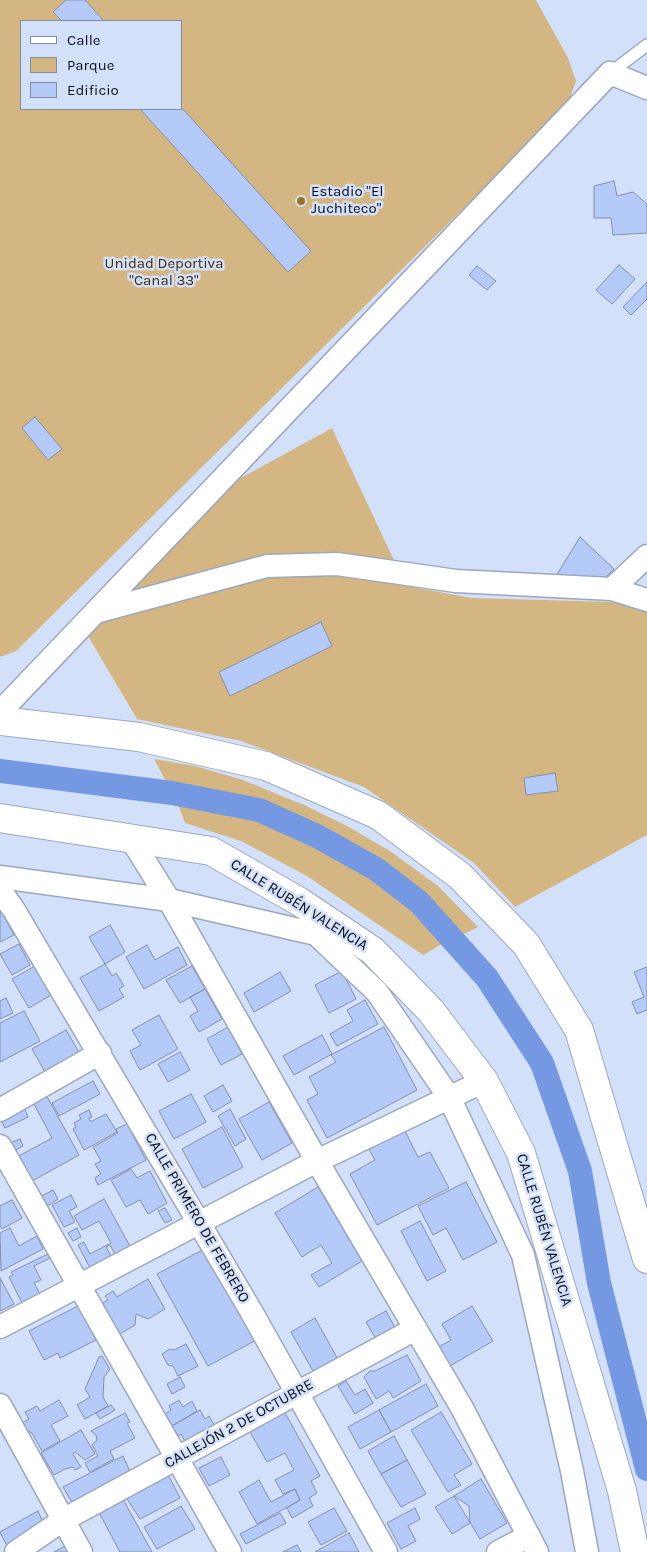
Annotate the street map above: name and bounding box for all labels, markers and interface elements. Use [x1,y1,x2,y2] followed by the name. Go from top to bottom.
[20,20,182,110] legend
[67,31,101,49] text: Calle
[67,56,115,74] text: Parque
[67,81,119,99] text: Edificio
[311,183,384,218] place label: Estadio "El Juchiteco"
[295,195,307,207] marker: Estadio "El Juchiteco"
[105,255,223,290] park label: Unidad Deportiva "Canal 33"
[227,855,371,955] street label: CALLE RUBÉN VALENCIA
[141,1130,253,1306] street label: CALLE PRIMERO DE FEBRERO
[512,1151,576,1309] street label: CALLE RUBÉN VALENCIA
[162,1376,316,1472] street label: CALLEJÓN 2 DE OCTUBRE

